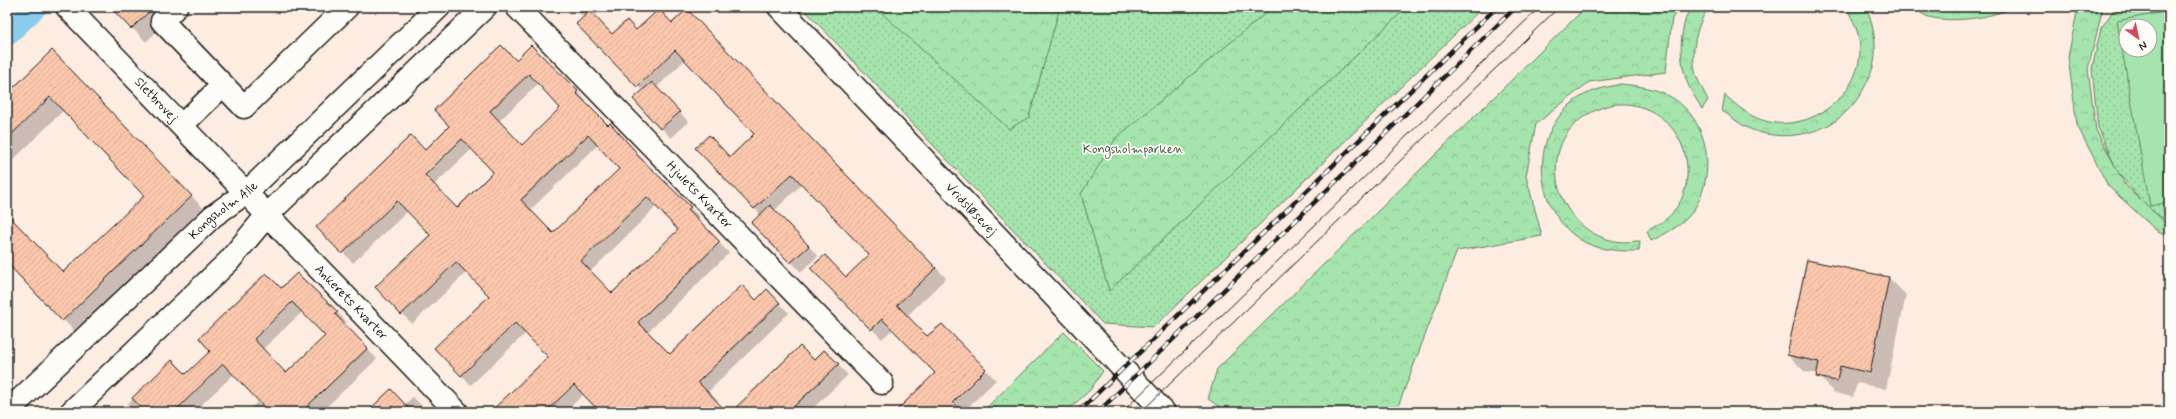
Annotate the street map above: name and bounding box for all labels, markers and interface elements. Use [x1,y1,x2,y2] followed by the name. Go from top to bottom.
[2118,18,2158,58] north arrow
[2136,38,2150,53] text: N
[131,74,182,126] street label: Sletbrovej
[1083,141,1183,159] park label: Kongsholmparken
[663,157,737,233] street label: Hjulets Kvarter
[185,177,262,243] street label: Kongsholm Alle
[942,179,1001,240] street label: Vridsløsevej
[311,261,392,344] street label: Ankerets Kvarter

